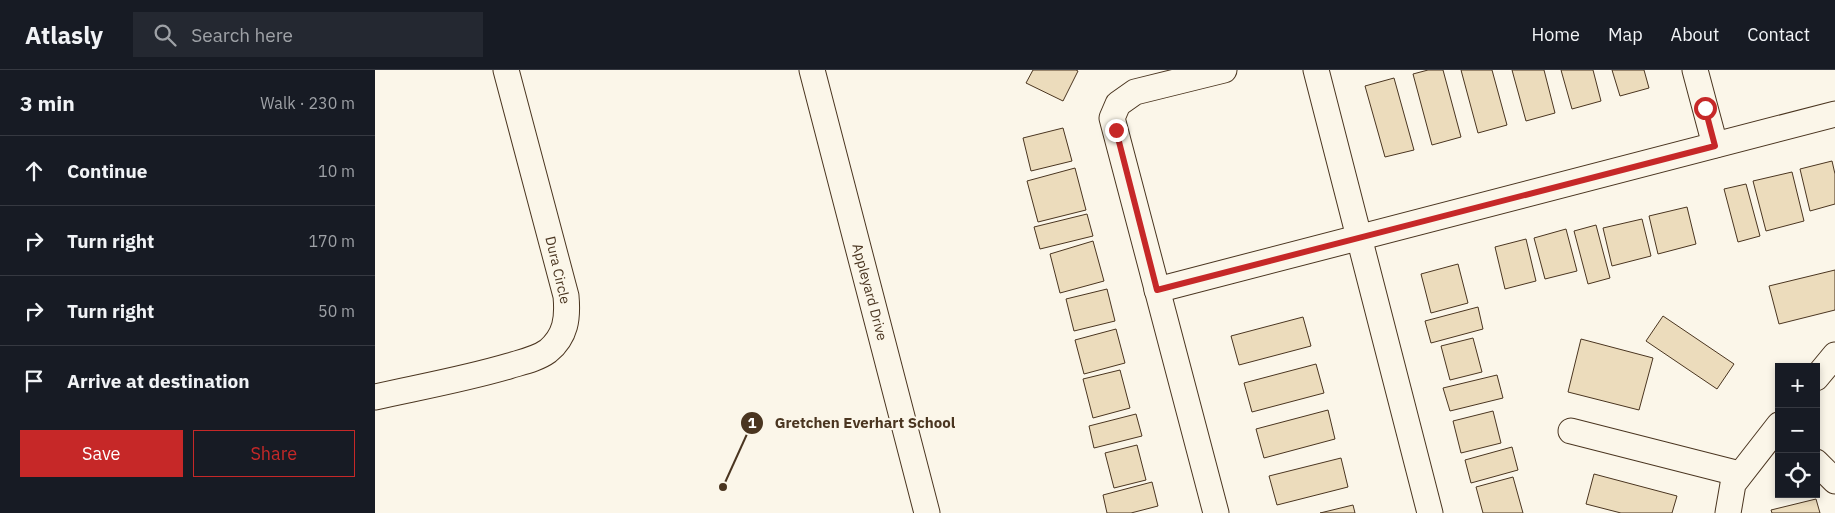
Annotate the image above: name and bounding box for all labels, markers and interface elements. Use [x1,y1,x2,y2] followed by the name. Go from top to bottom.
[133,12,483,57] search box
[25,19,103,51] text: Atlasly
[151,21,179,49] icon: search
[191,23,293,47] text: Search here
[1532,23,1580,46] text: Home
[1608,23,1643,46] text: Map
[1671,23,1719,46] text: About
[1747,23,1810,46] text: Contact
[20,89,75,117] text: 3 min
[260,93,355,113] text: Walk · 230 m
[1694,97,1717,120] route start
[1105,119,1128,142] route end
[20,157,48,185] icon: ahead
[67,159,147,183] text: Continue
[318,161,355,181] text: 10 m
[20,227,48,255] icon: right
[67,229,154,253] text: Turn right
[308,231,355,251] text: 170 m
[541,234,575,306] street label: Dura Circle
[848,241,892,343] street label: Appleyard Drive
[20,297,48,325] icon: right
[67,299,154,323] text: Turn right
[318,301,355,321] text: 50 m
[1775,363,1820,498] map controls
[1775,363,1820,408] button: +
[20,367,48,395] icon: arrive
[67,369,250,393] text: Arrive at destination
[739,408,965,438] callout: Gretchen Everhart School
[1775,408,1820,453] button: −
[747,413,757,432] text: 1
[775,413,956,432] text: Gretchen Everhart School
[20,430,183,477] button: Save
[193,430,355,477] button: Share
[1775,453,1820,498] button: locate

